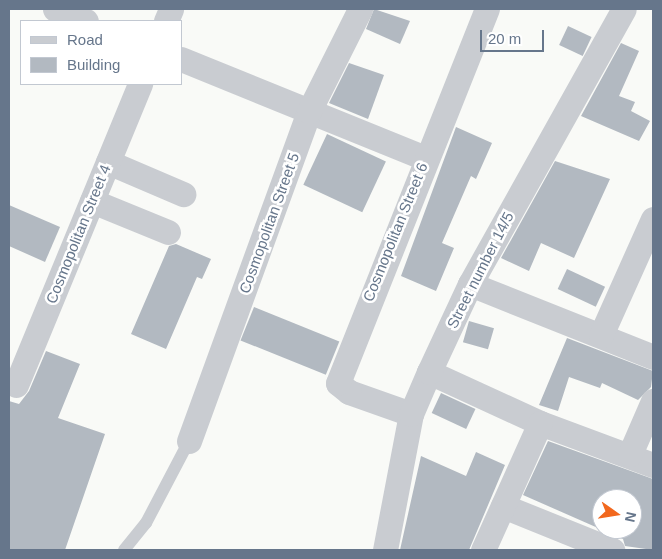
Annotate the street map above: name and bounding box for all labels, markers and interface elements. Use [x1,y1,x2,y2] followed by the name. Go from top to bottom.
[20,20,182,85] legend
[482,20,546,52] scale bar
[488,30,521,47] text: 20 m
[67,31,103,48] text: Road
[67,56,120,73] text: Building
[235,150,303,296] street label: Cosmopolitan Street 5
[359,160,431,304] street label: Cosmopolitan Street 6
[42,162,114,306] street label: Cosmopolitan Street 4
[443,209,517,331] street label: Street number 14/5
[592,489,642,539] north arrow
[622,510,640,524] text: N

